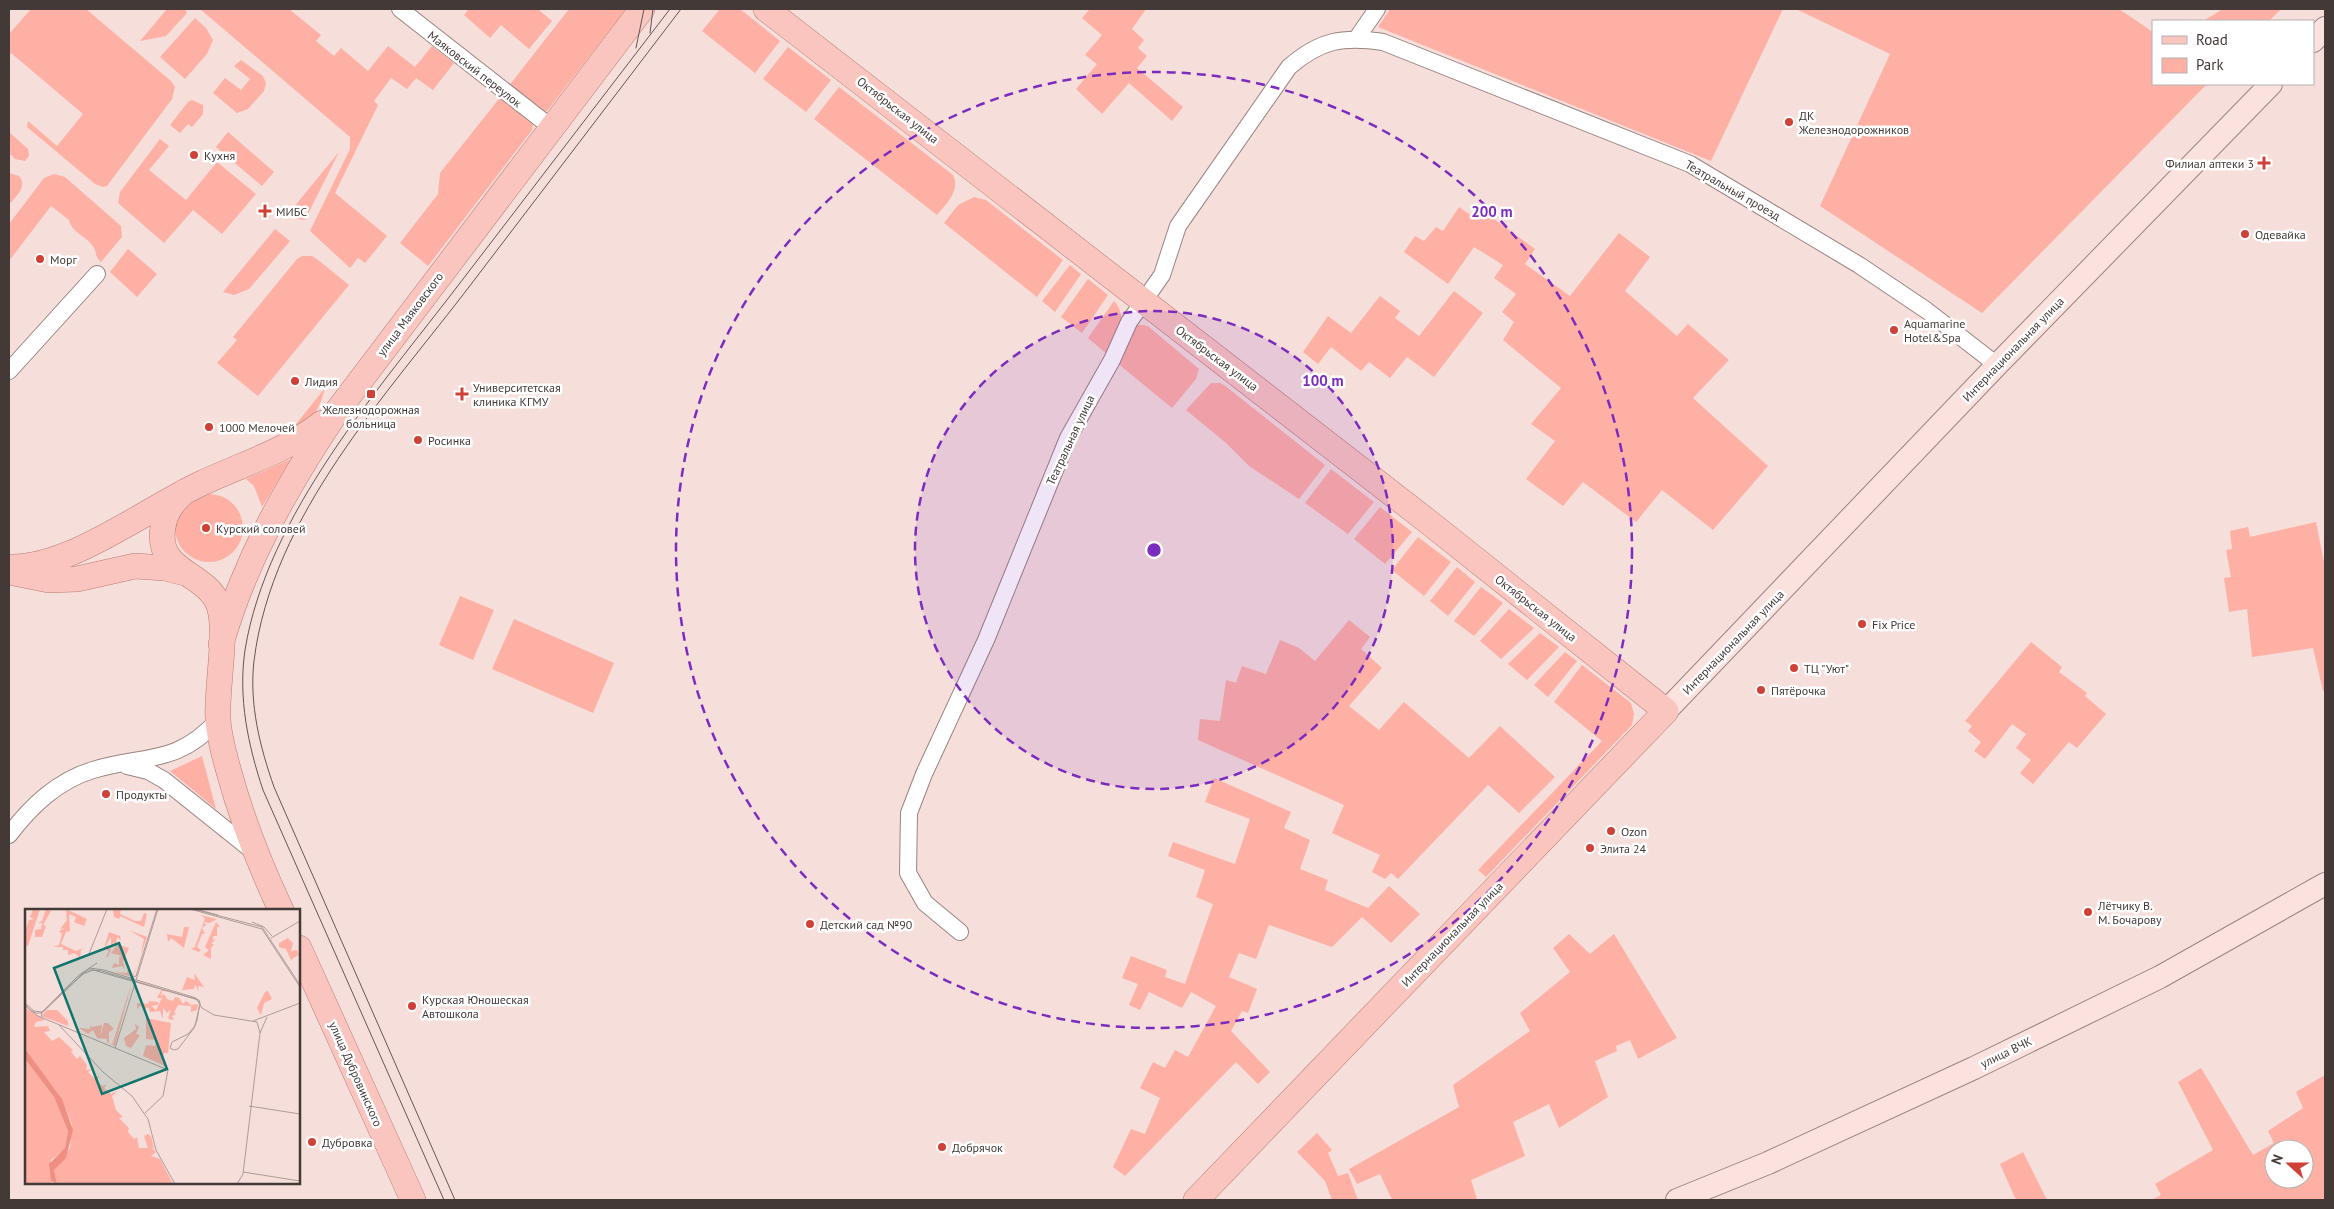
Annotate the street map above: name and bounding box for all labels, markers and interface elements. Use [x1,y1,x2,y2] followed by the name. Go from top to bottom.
[2152,20,2314,85] legend
[425,28,525,111] street label: Маяковский переулок
[2196,30,2228,49] text: Road
[2196,55,2224,74] text: Park
[854,74,942,147] street label: Октябрьская улица
[1798,108,1909,137] place label: ДК Железнодорожников
[1783,116,1795,128] marker: ДК Железнодорожников
[204,148,235,163] place label: Кухня
[188,149,200,161] marker: Кухня
[2165,156,2254,171] place label: Филиал аптеки 3
[1683,157,1784,224] street label: Театральный проезд
[2258,157,2270,169] marker: Филиал аптеки 3
[1471,202,1513,221] text: 200 m
[258,204,272,218] marker: МИБС
[276,204,307,219] place label: МИБС
[2255,227,2306,242] place label: Одевайка
[2239,228,2251,240] marker: Одевайка
[50,252,77,267] place label: Морг
[34,253,46,265] marker: Морг
[374,269,446,359] street label: улица Маяковского
[1959,294,2067,404] street label: Интернациональная улица
[1904,316,1965,345] place label: Aquamarine Hotel&Spa
[1173,322,1261,394] street label: Октябрьская улица
[1888,324,1900,336] marker: Aquamarine Hotel&Spa
[1302,371,1344,390] text: 100 m
[304,374,338,389] place label: Лидия
[289,375,301,387] marker: Лидия
[473,380,561,409] place label: Университетская клиника КГМУ
[455,387,469,401] marker: Университетская клиника КГМУ
[365,388,377,400] marker: Железнодорожная больница
[1043,392,1097,488] street label: Театральная улица
[321,402,420,431] place label: Железнодорожная больница
[219,420,295,435] place label: 1000 Мелочей
[203,421,215,433] marker: 1000 Мелочей
[428,433,471,448] place label: Росинка
[412,434,424,446] marker: Росинка
[216,521,305,536] place label: Курский соловей
[200,522,212,534] marker: Курский соловей
[1145,541,1163,559] centre of rings
[1492,572,1580,645] street label: Октябрьская улица
[1679,587,1787,697] street label: Интернациональная улица
[1872,617,1915,632] place label: Fix Price
[1856,618,1868,630] marker: Fix Price
[1804,661,1849,676] place label: ТЦ "Уют"
[1788,662,1800,674] marker: ТЦ "Уют"
[1771,683,1826,698] place label: Пятёрочка
[1755,684,1767,696] marker: Пятёрочка
[116,787,167,802] place label: Продукты
[100,788,112,800] marker: Продукты
[1621,824,1647,839] place label: Ozon
[1605,825,1617,837] marker: Ozon
[1600,841,1647,856] place label: Элита 24
[1584,842,1596,854] marker: Элита 24
[1398,879,1506,989] street label: Интернациональная улица
[2097,898,2162,927] place label: Лётчику В. М. Бочарову
[2082,906,2094,918] marker: Лётчику В. М. Бочарову
[25,909,300,1184] inset map
[820,917,913,932] place label: Детский сад №90
[804,918,816,930] marker: Детский сад №90
[422,992,529,1021] place label: Курская Юношеская Автошкола
[406,1000,418,1012] marker: Курская Юношеская Автошкола
[326,1019,386,1129] street label: улица Дубровинского
[1978,1033,2034,1071] street label: улица ВЧК
[322,1135,372,1150] place label: Дубровка
[306,1136,318,1148] marker: Дубровка
[2264,1139,2314,1189] north arrow
[952,1140,1003,1155] place label: Добрячок
[936,1141,948,1153] marker: Добрячок
[2267,1152,2287,1167] text: N

